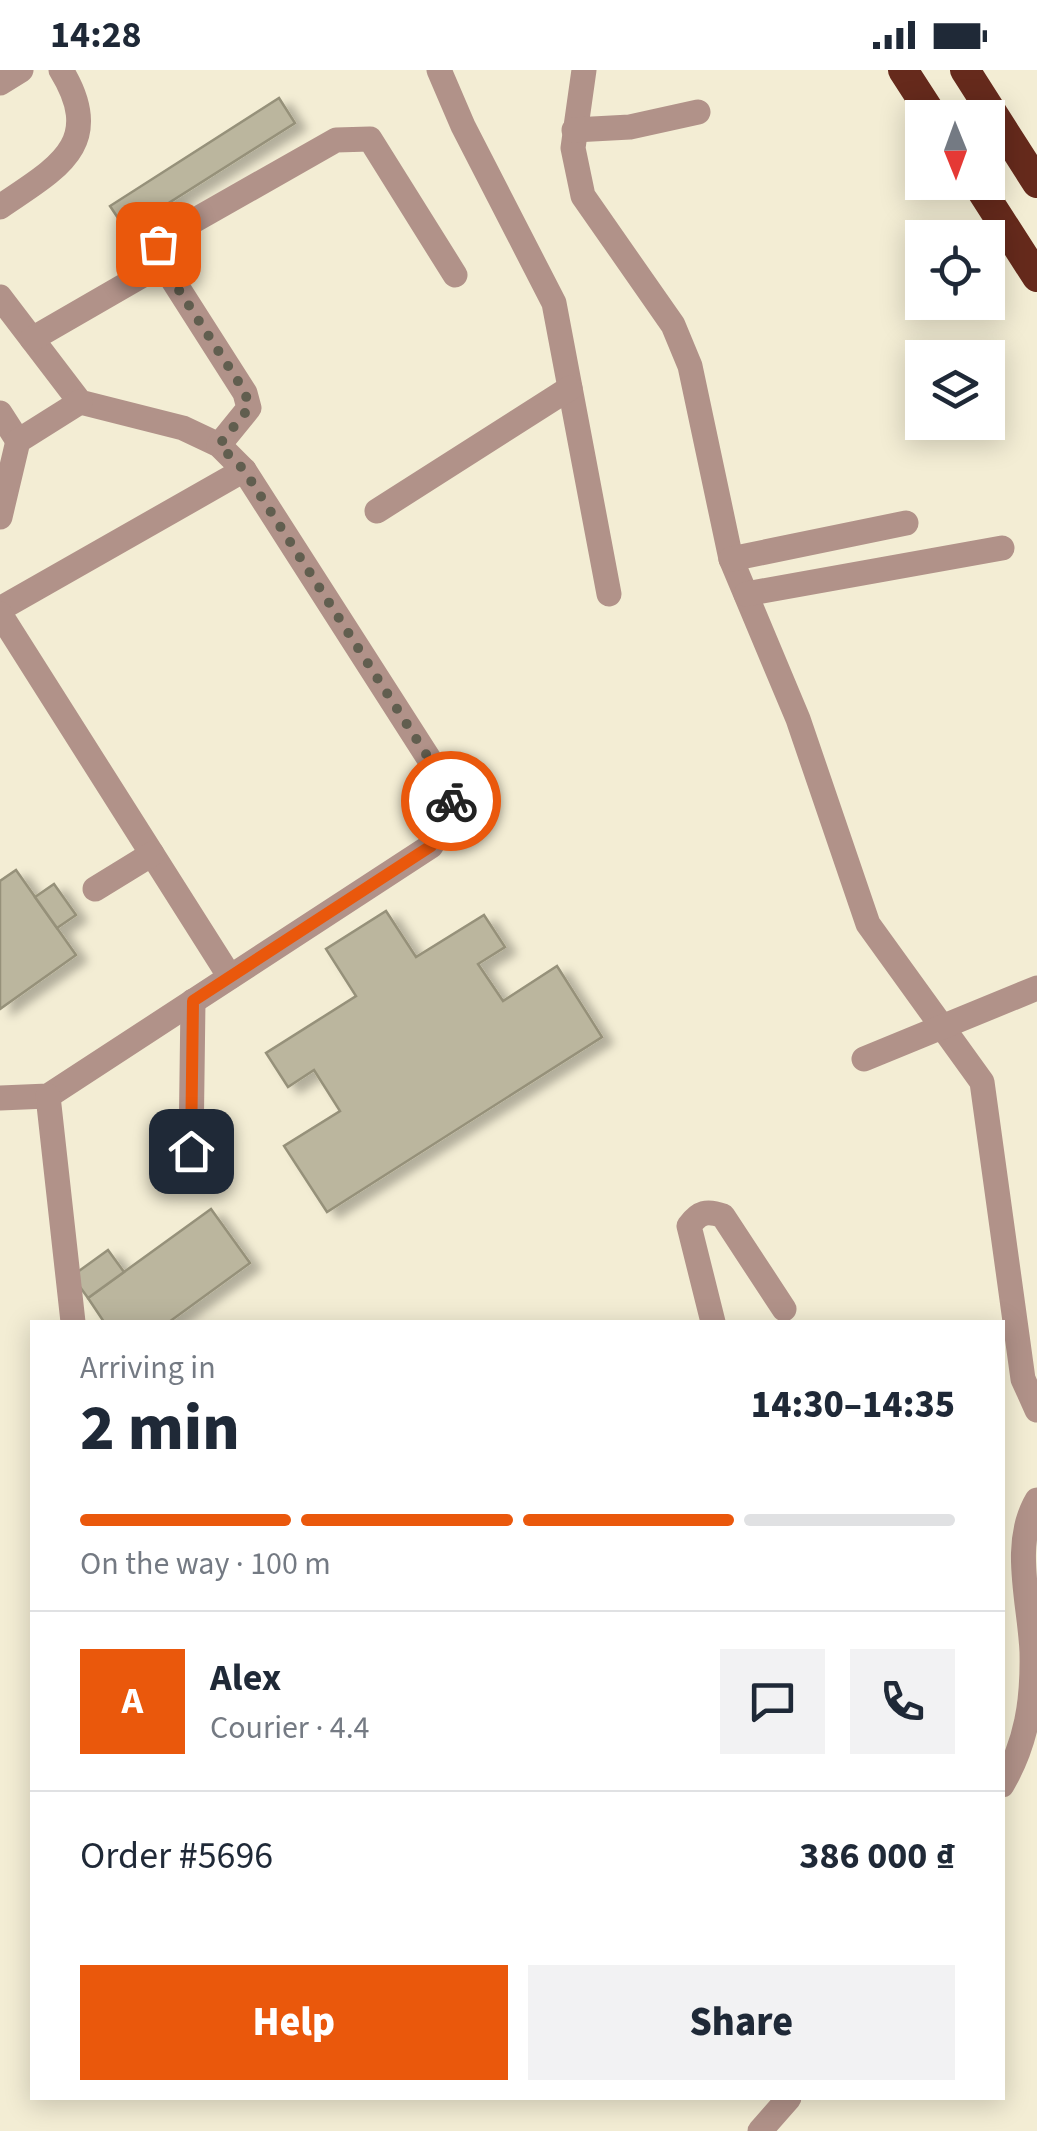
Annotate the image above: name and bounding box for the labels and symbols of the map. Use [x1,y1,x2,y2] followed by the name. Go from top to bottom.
[905,100,1005,200] north arrow
[116,202,201,287] pin
[401,751,501,851] courier
[149,1109,234,1194] pin

